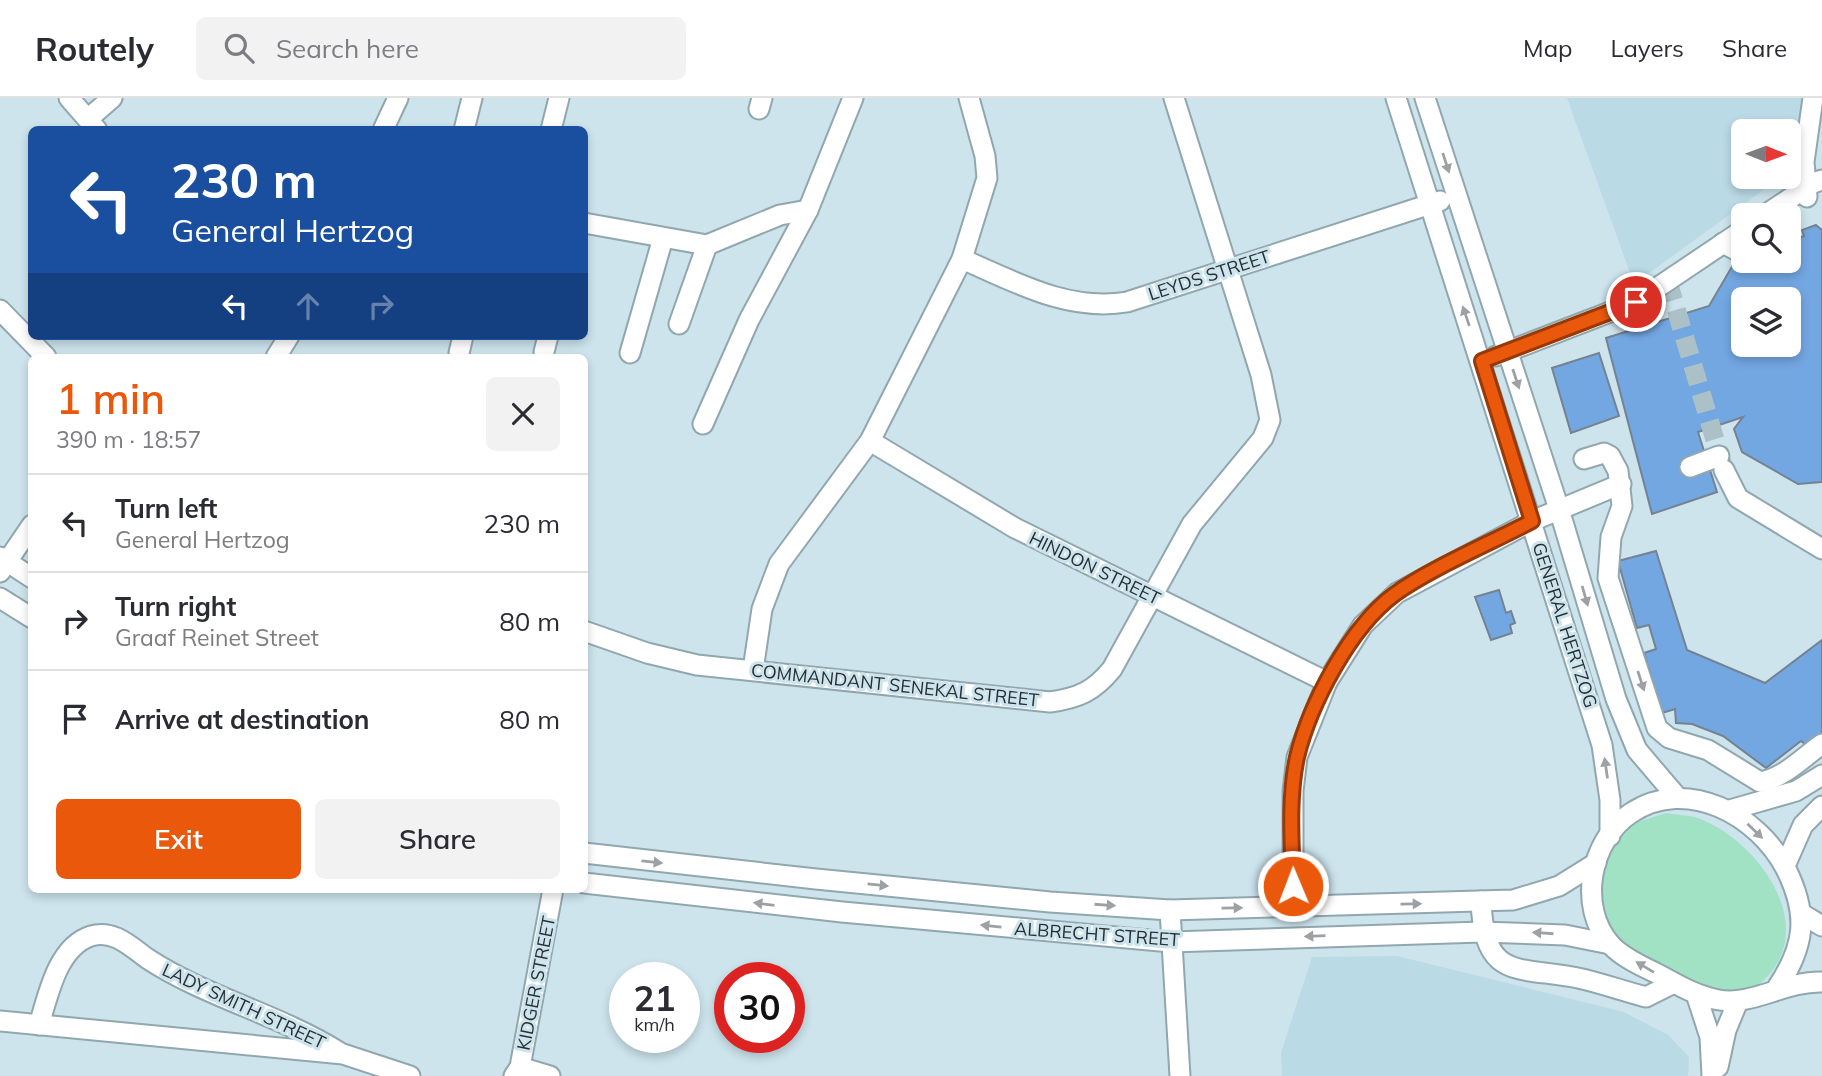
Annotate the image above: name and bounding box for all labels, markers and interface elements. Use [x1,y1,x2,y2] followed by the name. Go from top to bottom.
[196,17,686,80] search box
[35,28,154,69] text: Routely
[220,29,258,67] icon: search
[276,32,419,65] text: Search here
[1523,33,1572,63] text: Map
[1610,33,1684,63] text: Layers
[1722,33,1787,63] text: Share
[1731,119,1801,189] north arrow
[1731,119,1801,357] map controls
[171,149,317,210] text: 230 m
[1441,152,1452,173] one-way arrow
[56,154,147,245] icon: left
[1731,203,1801,273] button: search
[171,210,414,250] text: General Hertzog
[1145,244,1273,306] street label: LEYDS STREET
[1606,272,1666,332] pin
[1617,283,1655,321] icon: arrive
[216,287,254,325] icon: left
[289,287,327,325] icon: ahead
[362,287,400,325] icon: right
[1731,287,1801,357] button: layers
[1461,306,1471,327] one-way arrow
[1511,369,1522,390] one-way arrow
[56,372,165,425] text: 1 min
[486,377,560,451] button: close
[56,425,201,454] text: 390 m · 18:57
[115,492,217,525] text: Turn left
[56,504,94,542] icon: left
[484,507,560,540] text: 230 m
[115,525,290,554] text: General Hertzog
[1025,526,1165,610] street label: HINDON STREET
[1527,539,1603,711] street label: GENERAL HERTZOG
[1580,585,1591,607] one-way arrow
[115,590,236,623] text: Turn right
[56,602,94,640] icon: right
[499,605,560,638] text: 80 m
[115,623,319,652] text: Graaf Reinet Street
[750,658,1040,712] street label: COMMANDANT SENEKAL STREET
[1636,671,1647,692] one-way arrow
[56,700,94,738] icon: arrive
[115,703,370,736] text: Arrive at destination
[499,703,560,736] text: 80 m
[1600,757,1611,779] one-way arrow
[56,799,301,879] button: Exit
[315,799,560,879] button: Share
[1746,822,1763,838] one-way arrow
[1256,849,1330,923] position arrow
[641,857,663,868] one-way arrow
[868,880,890,891] one-way arrow
[753,898,775,909] one-way arrow
[1400,898,1422,909] one-way arrow
[1094,900,1116,911] one-way arrow
[1221,903,1243,914] one-way arrow
[512,914,560,1052] street label: KIDGER STREET
[1013,917,1181,951] street label: ALBRECHT STREET
[980,920,1002,931] one-way arrow
[1532,928,1554,939] one-way arrow
[1304,931,1326,942] one-way arrow
[159,958,329,1054] street label: LADY SMITH STREET
[1636,961,1655,974] one-way arrow
[714,962,805,1053] speed limit sign: 30
[633,976,676,1020] text: 21
[634,1013,675,1036] text: km/h

